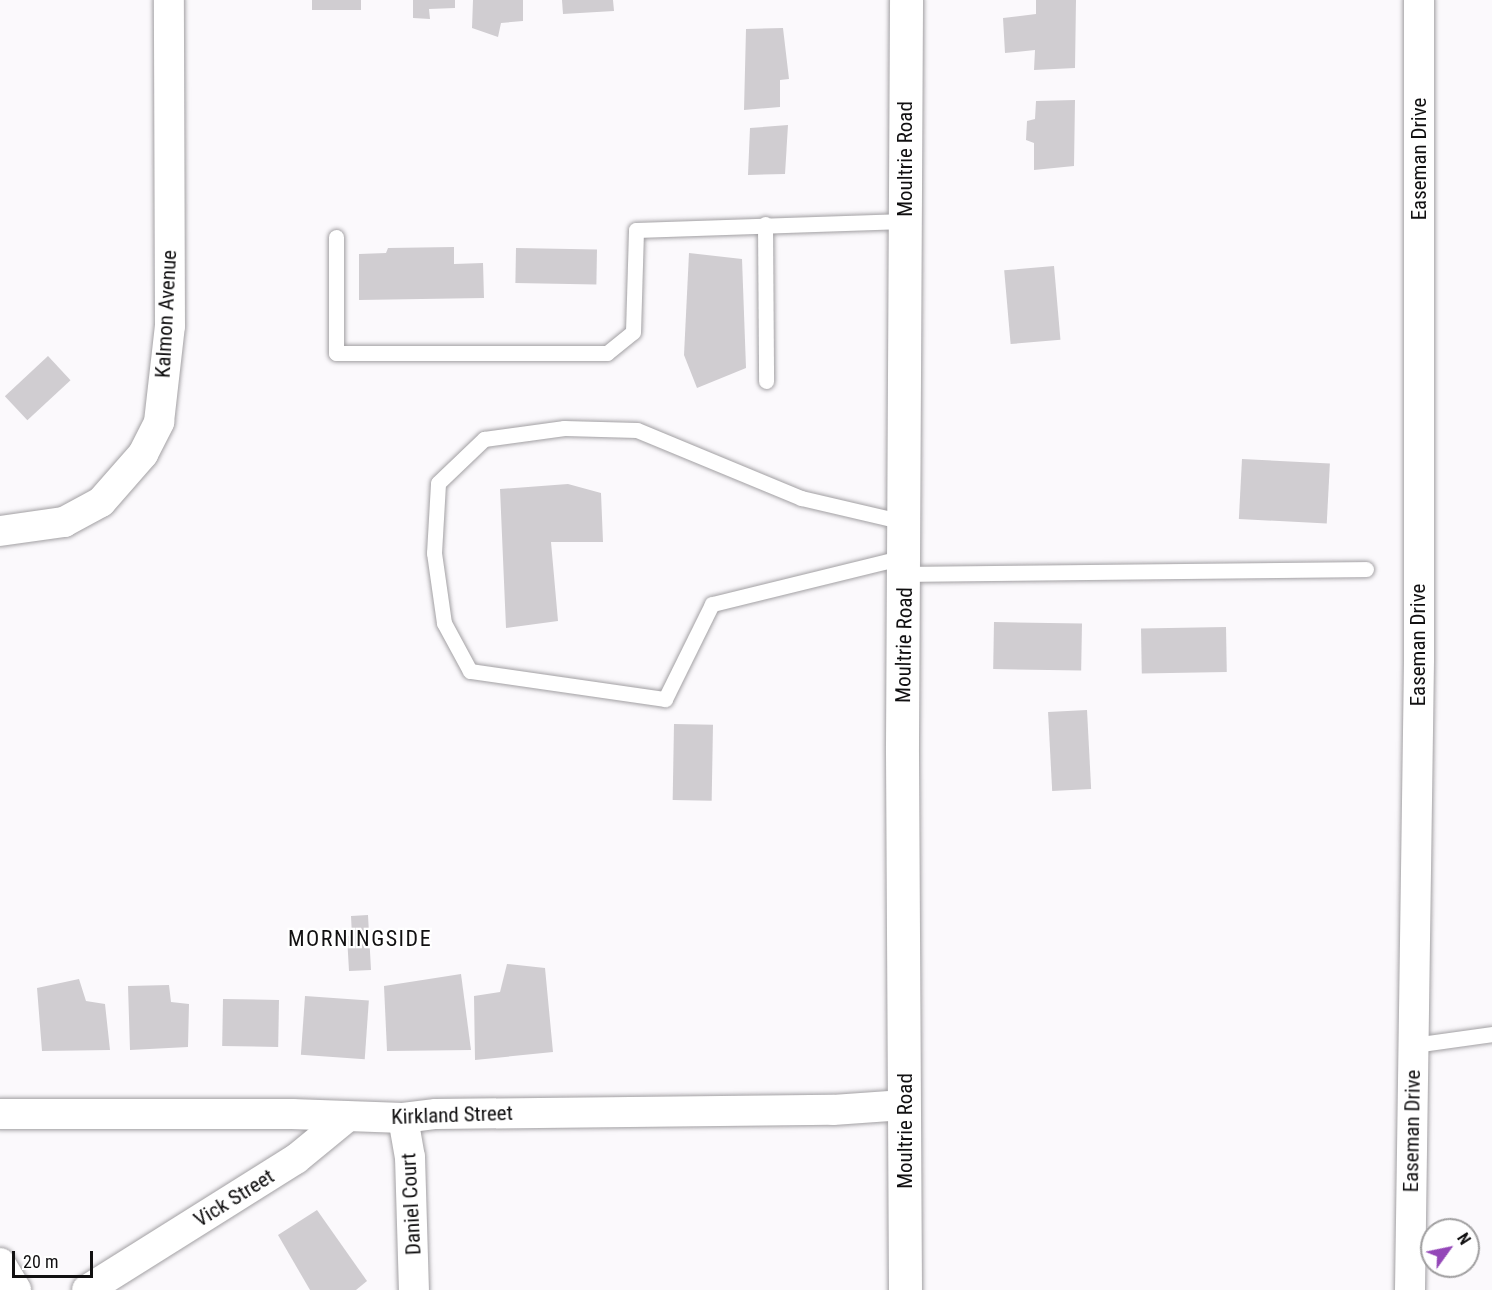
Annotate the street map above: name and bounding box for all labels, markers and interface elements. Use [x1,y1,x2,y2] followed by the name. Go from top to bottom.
[1406,98,1432,220] street label: Easeman Drive
[892,101,918,217] street label: Moultrie Road
[150,249,182,379] street label: Kalmon Avenue
[1405,584,1431,706] street label: Easeman Drive
[890,587,918,703] street label: Moultrie Road
[288,926,432,952] district label: MORNINGSIDE
[1398,1069,1426,1193] street label: Easeman Drive
[892,1073,918,1189] street label: Moultrie Road
[391,1100,513,1130] street label: Kirkland Street
[396,1152,426,1256] street label: Daniel Court
[189,1164,279,1232] street label: Vick Street
[1420,1218,1480,1278] north arrow
[1453,1230,1474,1248] text: N
[15,1239,96,1277] scale bar
[23,1251,58,1272] text: 20 m

